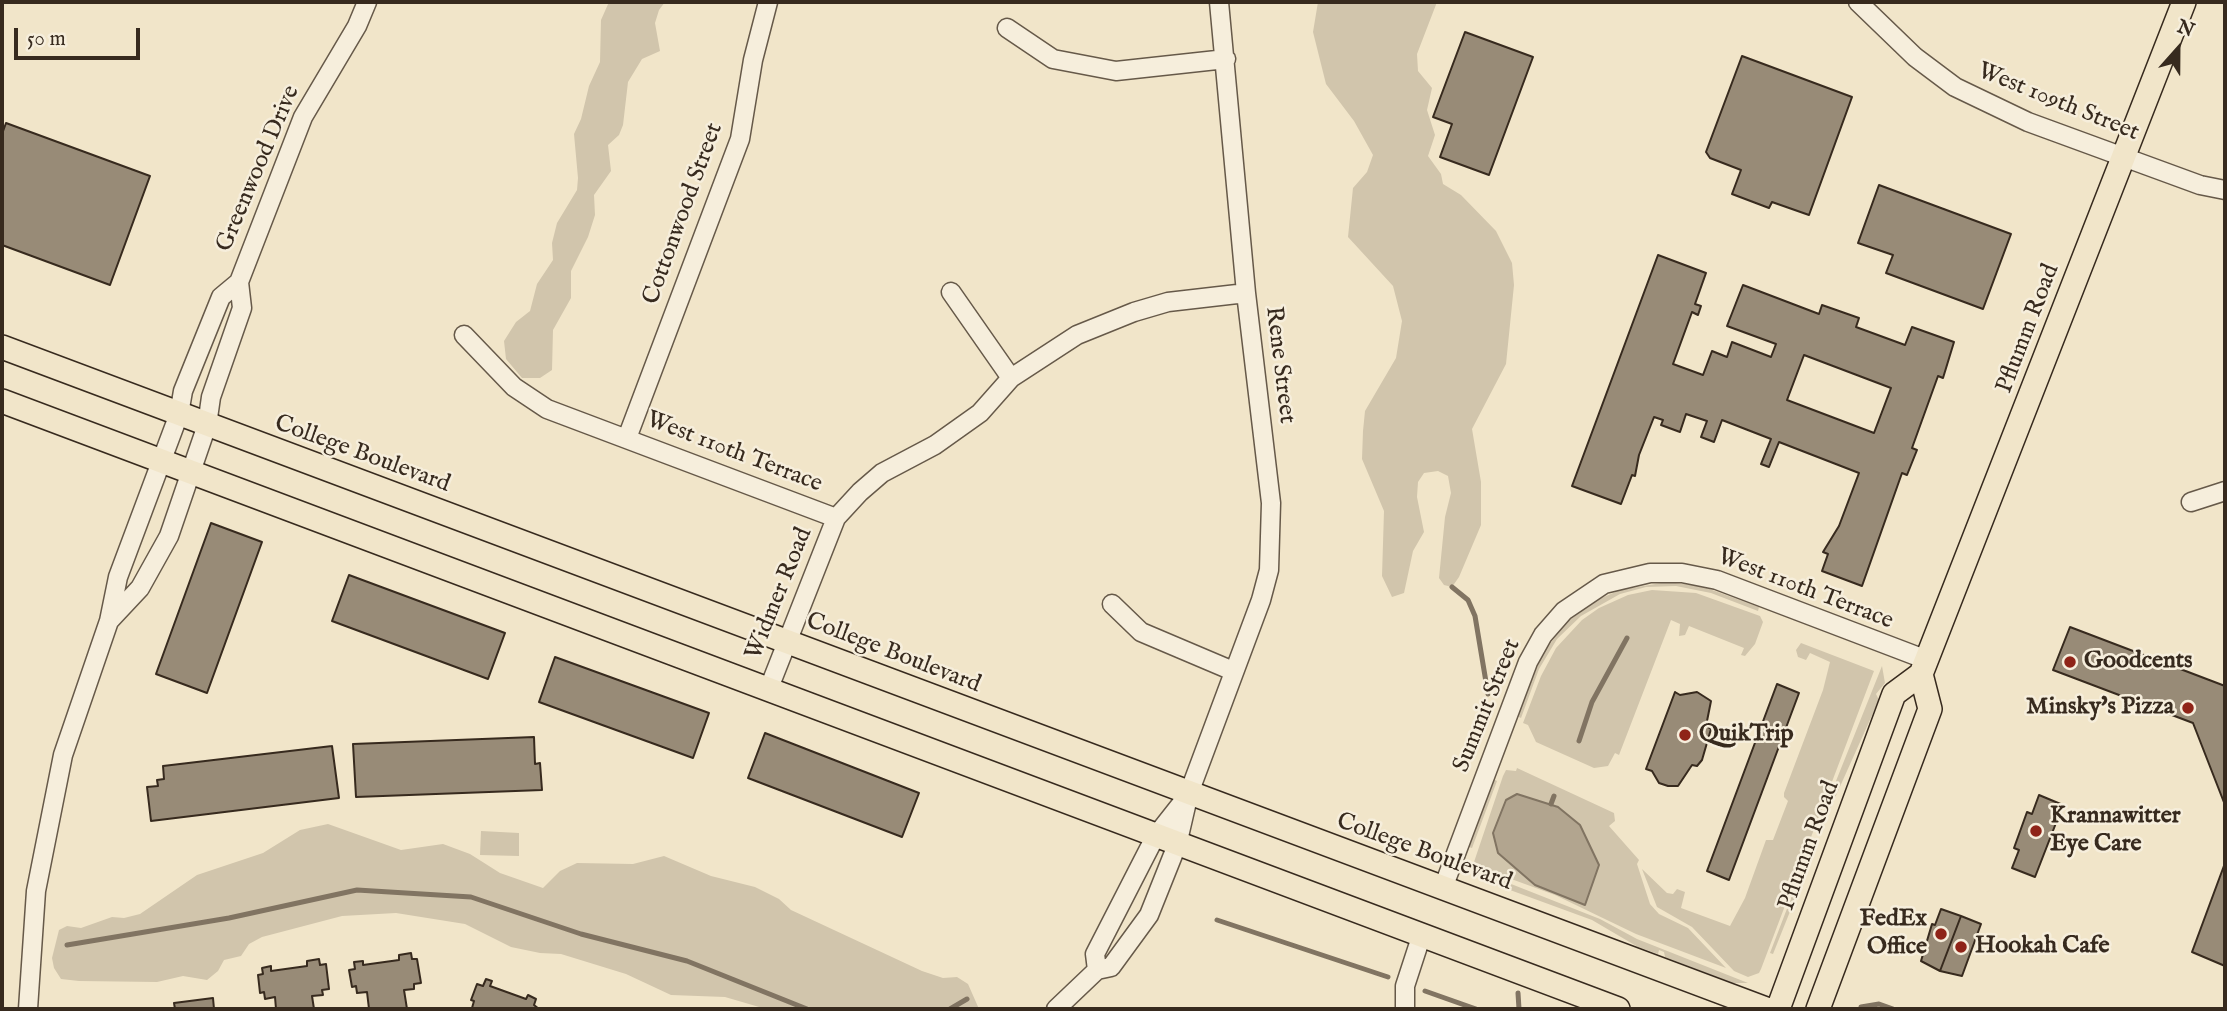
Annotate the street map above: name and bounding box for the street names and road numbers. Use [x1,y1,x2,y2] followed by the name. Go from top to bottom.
[1973,58,2143,148] street label: West 109th Street
[211,82,307,256] street label: Greenwood Drive
[638,119,730,309] street label: Cottonwood Street
[1991,260,2067,398] street label: Pflumm Road
[1258,305,1300,425] street label: Rene Street
[642,406,826,500] street label: West 110th Terrace
[270,410,454,500] street label: College Boulevard
[740,524,820,664] street label: Widmer Road
[1713,543,1897,637] street label: West 110th Terrace
[802,607,984,701] street label: College Boulevard
[1448,635,1528,777] street label: Summit Street
[1773,777,1847,915] street label: Pflumm Road
[1332,808,1516,898] street label: College Boulevard

